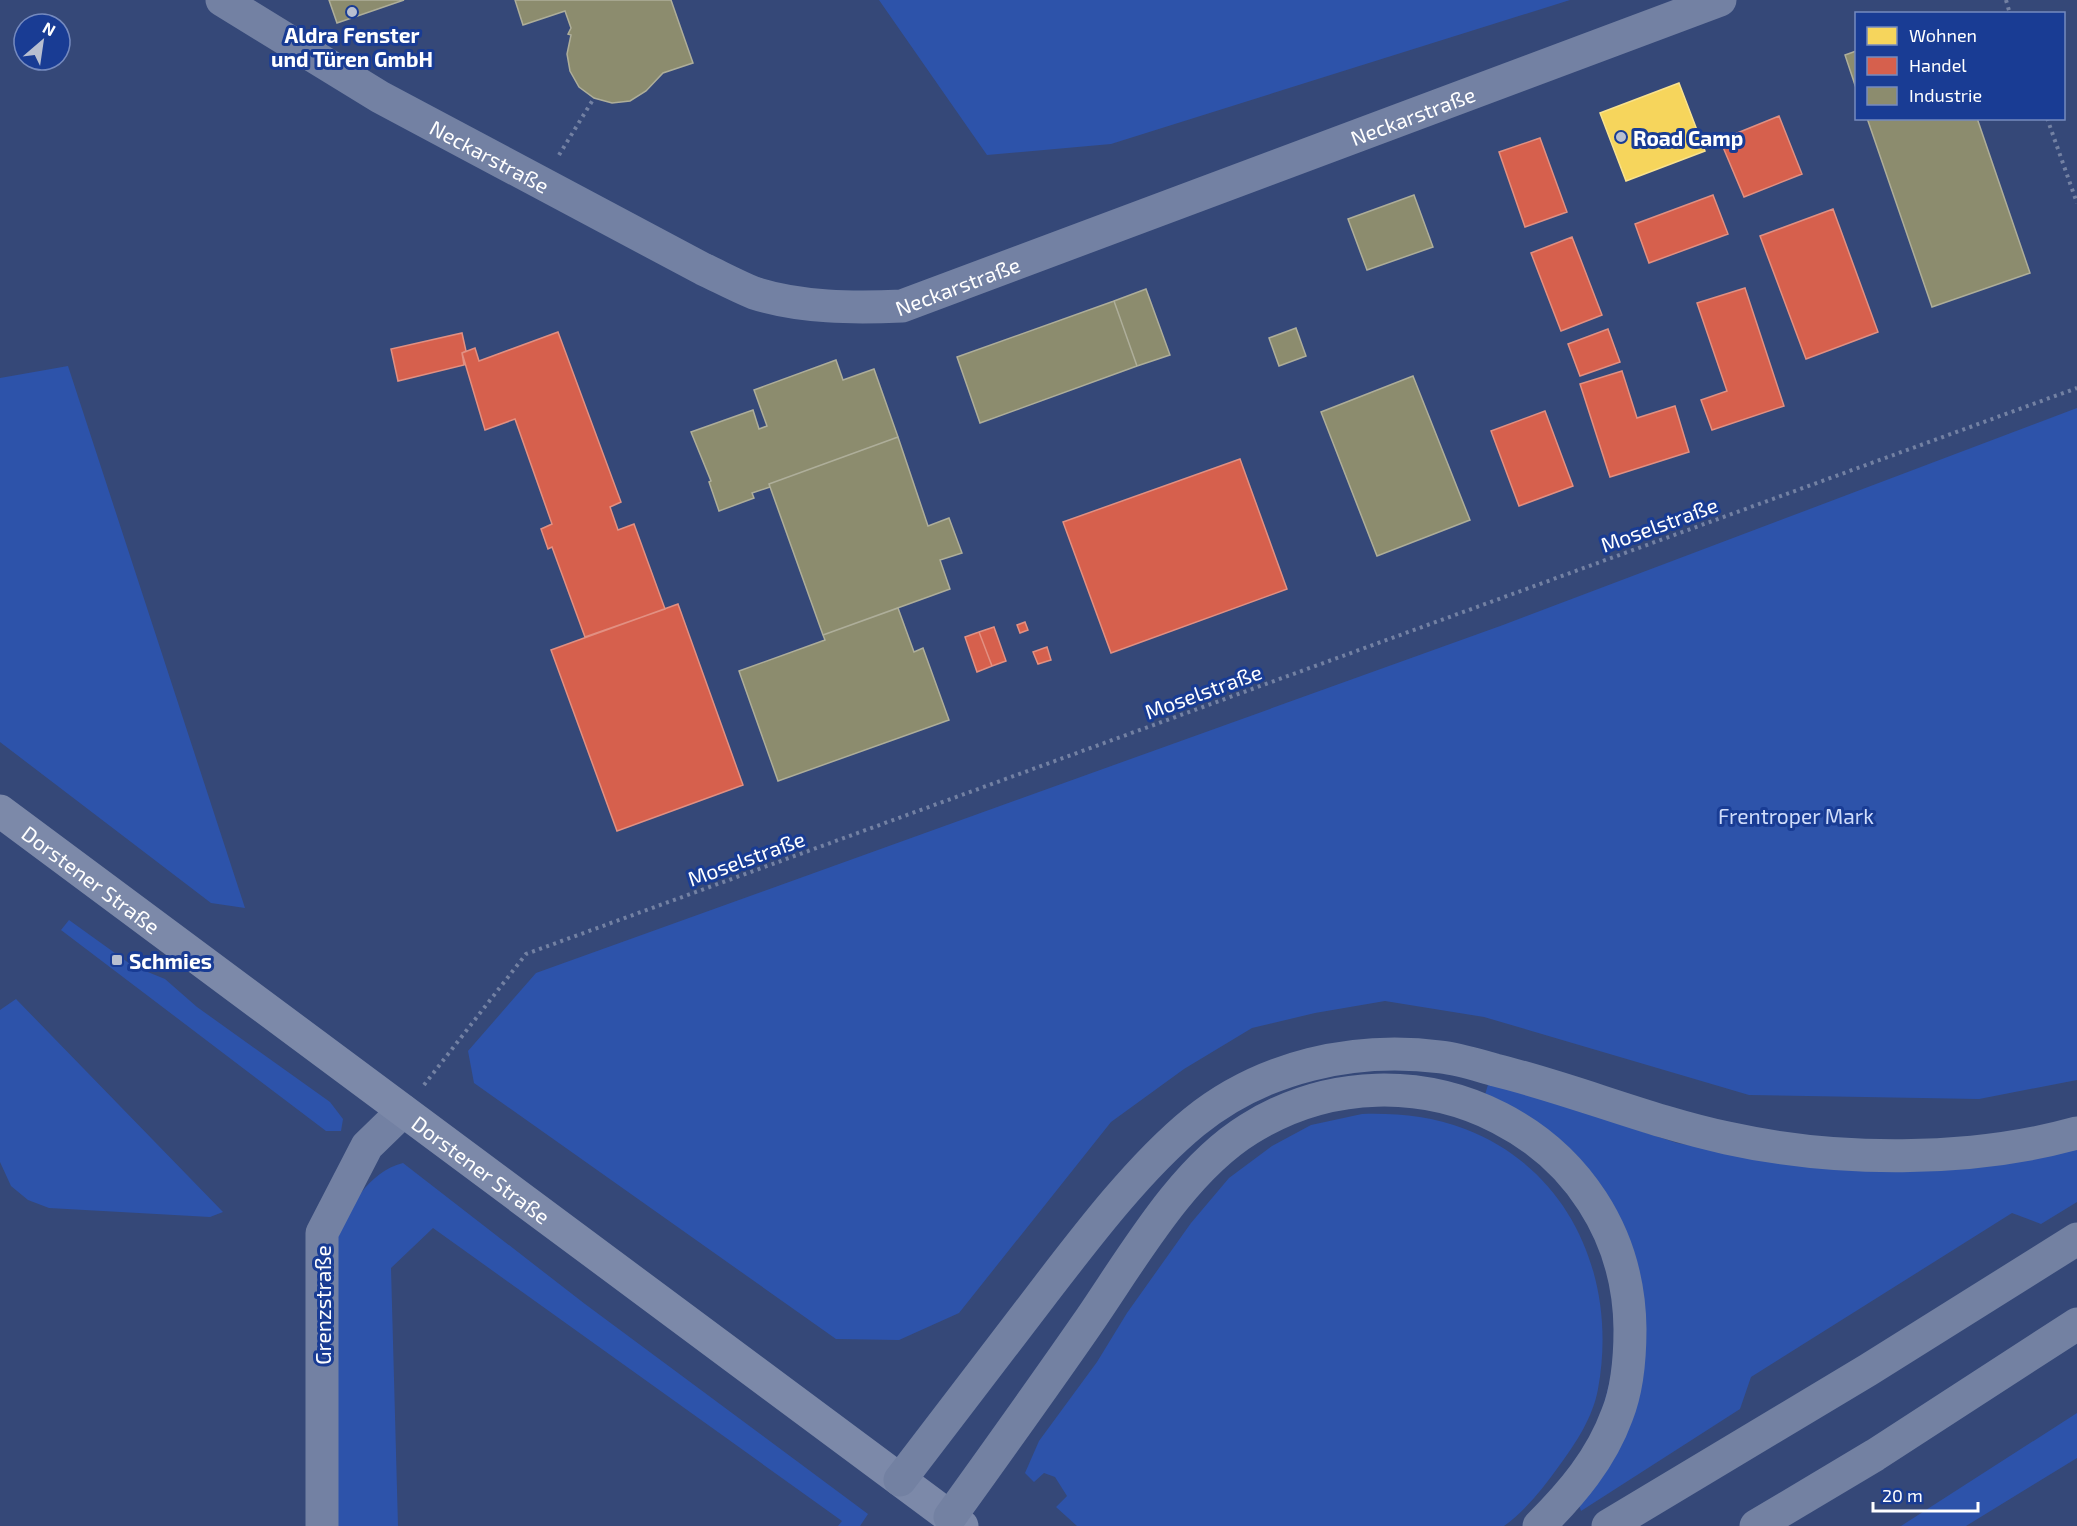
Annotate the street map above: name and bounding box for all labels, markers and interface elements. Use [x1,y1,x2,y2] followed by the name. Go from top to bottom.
[345,5,359,19] marker: Aldra Fenster und Türen GmbH
[12,12,72,72] north arrow
[1855,12,2065,120] legend
[40,17,59,40] text: N
[271,22,433,71] place label: Aldra Fenster und Türen GmbH
[1909,24,1977,46] text: Wohnen
[1909,54,1967,76] text: Handel
[1347,80,1478,150] street label: Neckarstraße
[1909,84,1982,106] text: Industrie
[426,114,554,197] street label: Neckarstraße
[1633,125,1743,150] place label: Road Camp
[1614,130,1628,144] marker: Road Camp
[891,251,1023,320] street label: Neckarstraße
[1597,491,1721,557] street label: Moselstraße
[1141,658,1265,724] street label: Moselstraße
[1718,803,1874,828] park label: Frentroper Mark
[18,820,165,938] street label: Dorstener Straße
[684,825,808,891] street label: Moselstraße
[129,948,212,973] place label: Schmies
[110,953,124,967] marker: Schmies
[408,1110,555,1228] street label: Dorstener Straße
[310,1245,335,1365] street label: Grenzstraße
[1873,1475,1978,1513] scale bar
[1882,1484,1923,1506] text: 20 m

